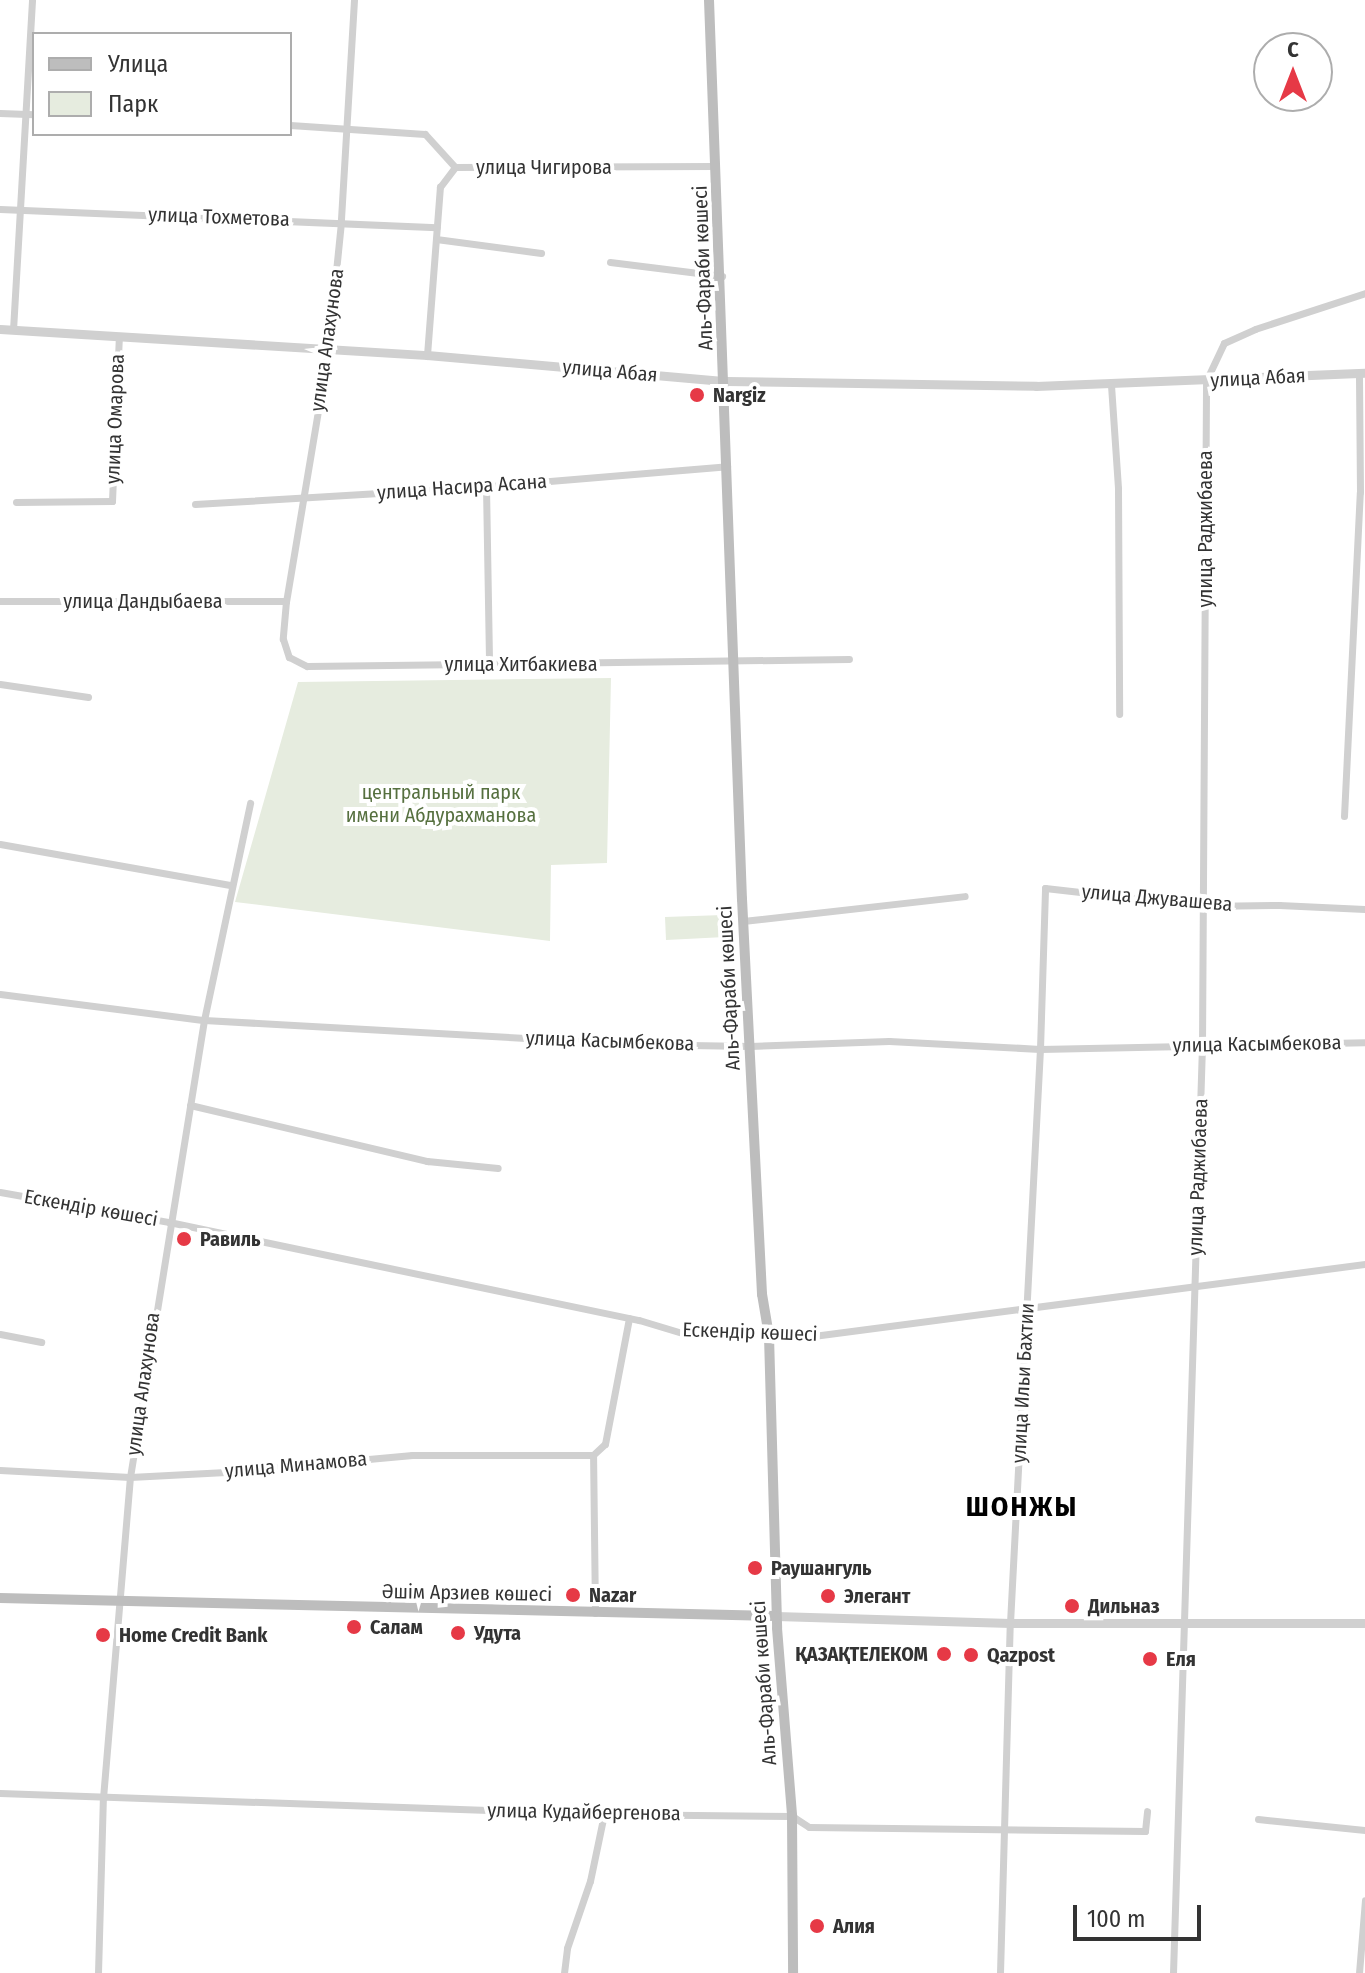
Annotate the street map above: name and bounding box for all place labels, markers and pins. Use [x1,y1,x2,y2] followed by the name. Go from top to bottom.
[713,383,766,407] place label: Nargiz
[688,386,706,404] marker: Nargiz
[200,1227,260,1251] place label: Равиль
[175,1230,193,1248] marker: Равиль
[771,1556,872,1580] place label: Раушангуль
[746,1559,764,1577] marker: Раушангуль
[589,1583,636,1607] place label: Nazar
[844,1584,910,1608] place label: Элегант
[564,1586,582,1604] marker: Nazar
[819,1587,837,1605] marker: Элегант
[1088,1594,1160,1618] place label: Дильназ
[1063,1597,1081,1615] marker: Дильназ
[370,1615,423,1639] place label: Салам
[345,1618,363,1636] marker: Салам
[474,1621,521,1645] place label: Удута
[119,1623,267,1647] place label: Home Credit Bank
[449,1624,467,1642] marker: Удута
[94,1626,112,1644] marker: Home Credit Bank
[795,1642,928,1666] place label: ҚАЗАҚТЕЛЕКОМ
[987,1643,1055,1667] place label: Qazpost
[935,1645,953,1663] marker: ҚАЗАҚТЕЛЕКОМ
[962,1646,980,1664] marker: Qazpost
[1166,1647,1196,1671] place label: Еля
[1141,1650,1159,1668] marker: Еля
[833,1914,875,1938] place label: Алия
[808,1917,826,1935] marker: Алия

